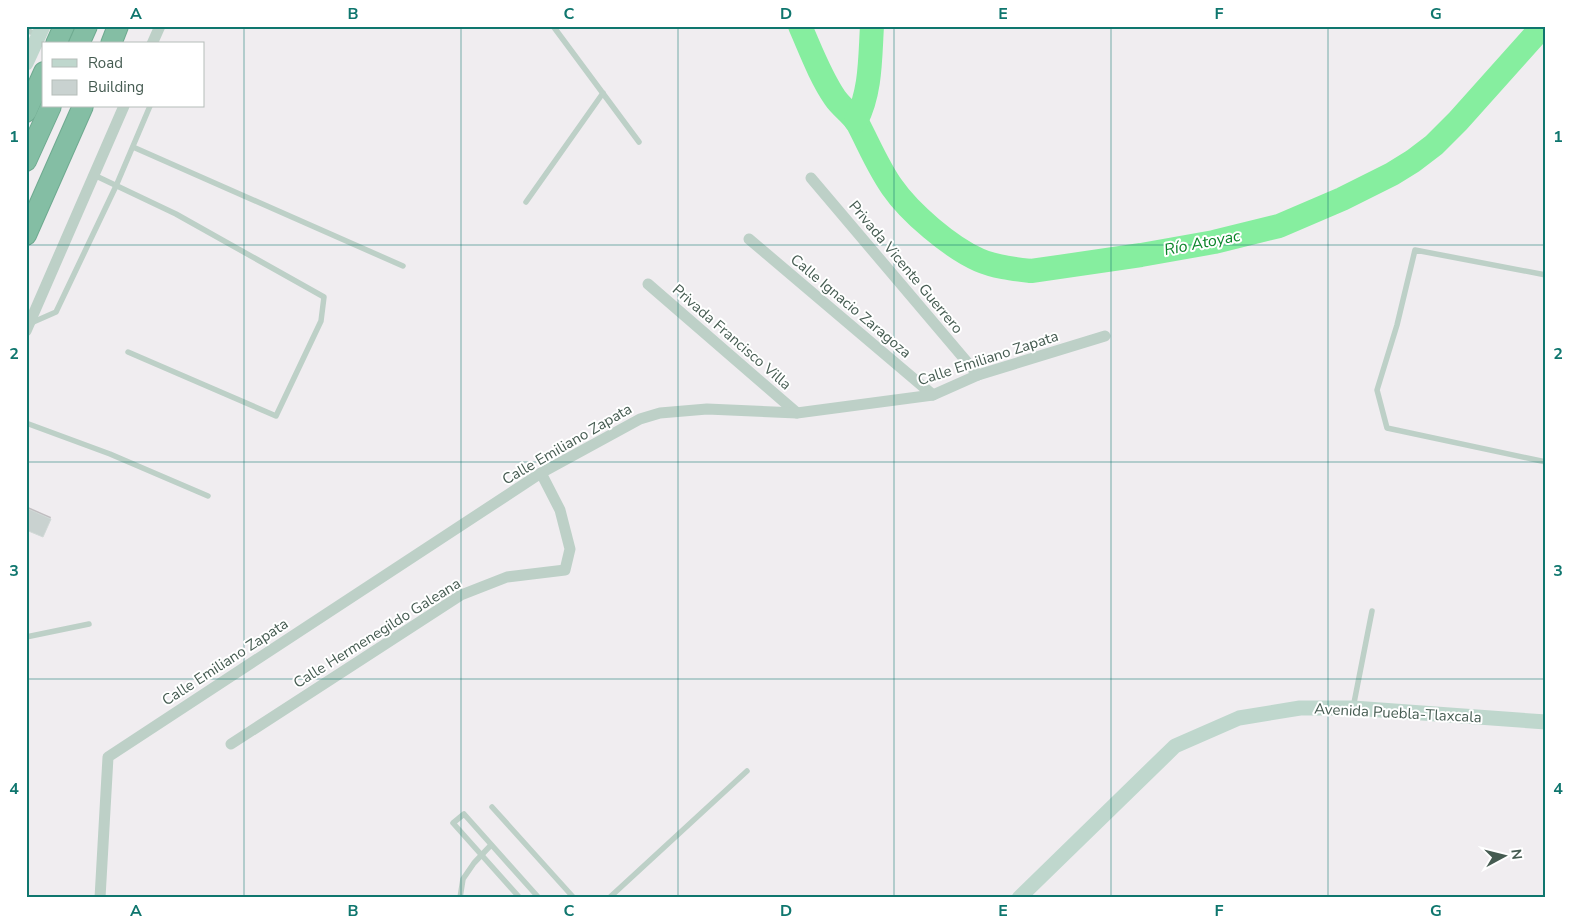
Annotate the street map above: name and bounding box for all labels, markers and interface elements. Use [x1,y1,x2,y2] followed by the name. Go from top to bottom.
[130,3,142,25] text: A
[347,3,359,25] text: B
[564,3,575,25] text: C
[780,3,792,25] text: D
[998,3,1008,25] text: E
[1215,3,1224,25] text: F
[1430,3,1442,25] text: G
[42,42,205,108] legend
[88,53,123,73] text: Road
[88,77,144,97] text: Building
[9,126,19,148] text: 1
[1553,126,1563,148] text: 1
[844,196,968,338] street label: Privada Vicente Guerrero
[1162,225,1243,261] water label: Río Atoyac
[786,250,916,362] street label: Calle Ignacio Zaragoza
[668,280,796,394] street label: Privada Francisco Villa
[915,326,1061,390] street label: Calle Emiliano Zapata
[9,343,19,365] text: 2
[1553,343,1563,365] text: 2
[499,399,635,489] street label: Calle Emiliano Zapata
[9,560,19,582] text: 3
[1553,560,1563,582] text: 3
[290,573,464,693] street label: Calle Hermenegildo Galeana
[158,614,292,710] street label: Calle Emiliano Zapata
[1314,699,1482,727] street label: Avenida Puebla-Tlaxcala
[9,778,19,800] text: 4
[1553,778,1563,800] text: 4
[1480,832,1530,882] north arrow
[1506,848,1526,861] text: N
[130,900,142,922] text: A
[347,900,359,922] text: B
[564,900,575,922] text: C
[780,900,792,922] text: D
[998,900,1008,922] text: E
[1215,900,1224,922] text: F
[1430,900,1442,922] text: G

